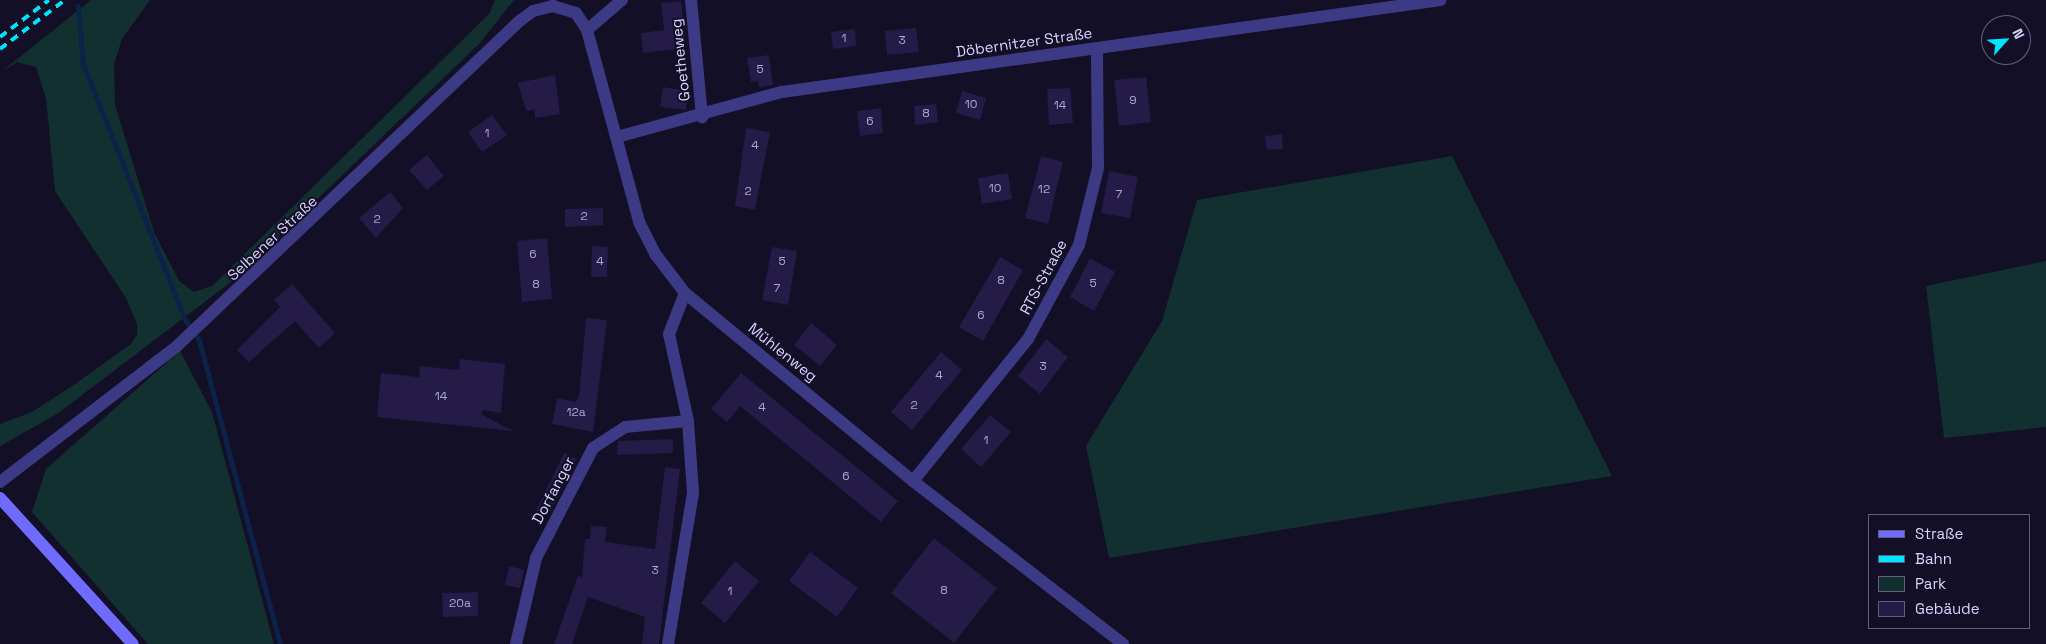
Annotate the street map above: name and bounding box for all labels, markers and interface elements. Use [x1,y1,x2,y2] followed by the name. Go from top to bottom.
[1981,15,2031,65] north arrow
[667,18,693,102] street label: Goetheweg
[955,24,1093,60] street label: Döbernitzer Straße
[2008,26,2029,42] text: N
[841,32,847,46] house number: 1
[898,34,906,48] house number: 3
[756,63,764,77] house number: 5
[1129,94,1137,108] house number: 9
[965,98,977,112] house number: 10
[1054,99,1066,113] house number: 14
[922,107,930,121] house number: 8
[866,115,874,129] house number: 6
[484,127,490,141] house number: 1
[751,139,759,153] house number: 4
[989,182,1001,196] house number: 10
[1038,183,1050,197] house number: 12
[744,185,752,199] house number: 2
[1116,188,1122,202] house number: 7
[223,192,321,284] street label: Selbener Straße
[580,210,588,224] house number: 2
[373,213,381,227] house number: 2
[1016,236,1070,318] street label: RTS-Straße
[529,248,537,262] house number: 6
[596,255,604,269] house number: 4
[778,255,786,269] house number: 5
[997,274,1005,288] house number: 8
[1089,277,1097,291] house number: 5
[532,278,540,292] house number: 8
[774,282,780,296] house number: 7
[977,309,985,323] house number: 6
[745,319,821,385] street label: Mühlenweg
[1039,360,1047,374] house number: 3
[935,369,943,383] house number: 4
[435,390,447,404] house number: 14
[910,399,918,413] house number: 2
[758,401,766,415] house number: 4
[566,406,586,420] house number: 12a
[983,434,989,448] house number: 1
[528,453,578,527] street label: Dorfanger
[842,470,850,484] house number: 6
[1868,514,2031,629] legend
[1915,524,1963,543] text: Straße
[1915,549,1952,568] text: Bahn
[651,564,659,578] house number: 3
[1915,574,1946,593] text: Park
[940,584,948,598] house number: 8
[727,585,733,599] house number: 1
[449,597,471,611] house number: 20a
[1915,599,1980,618] text: Gebäude

